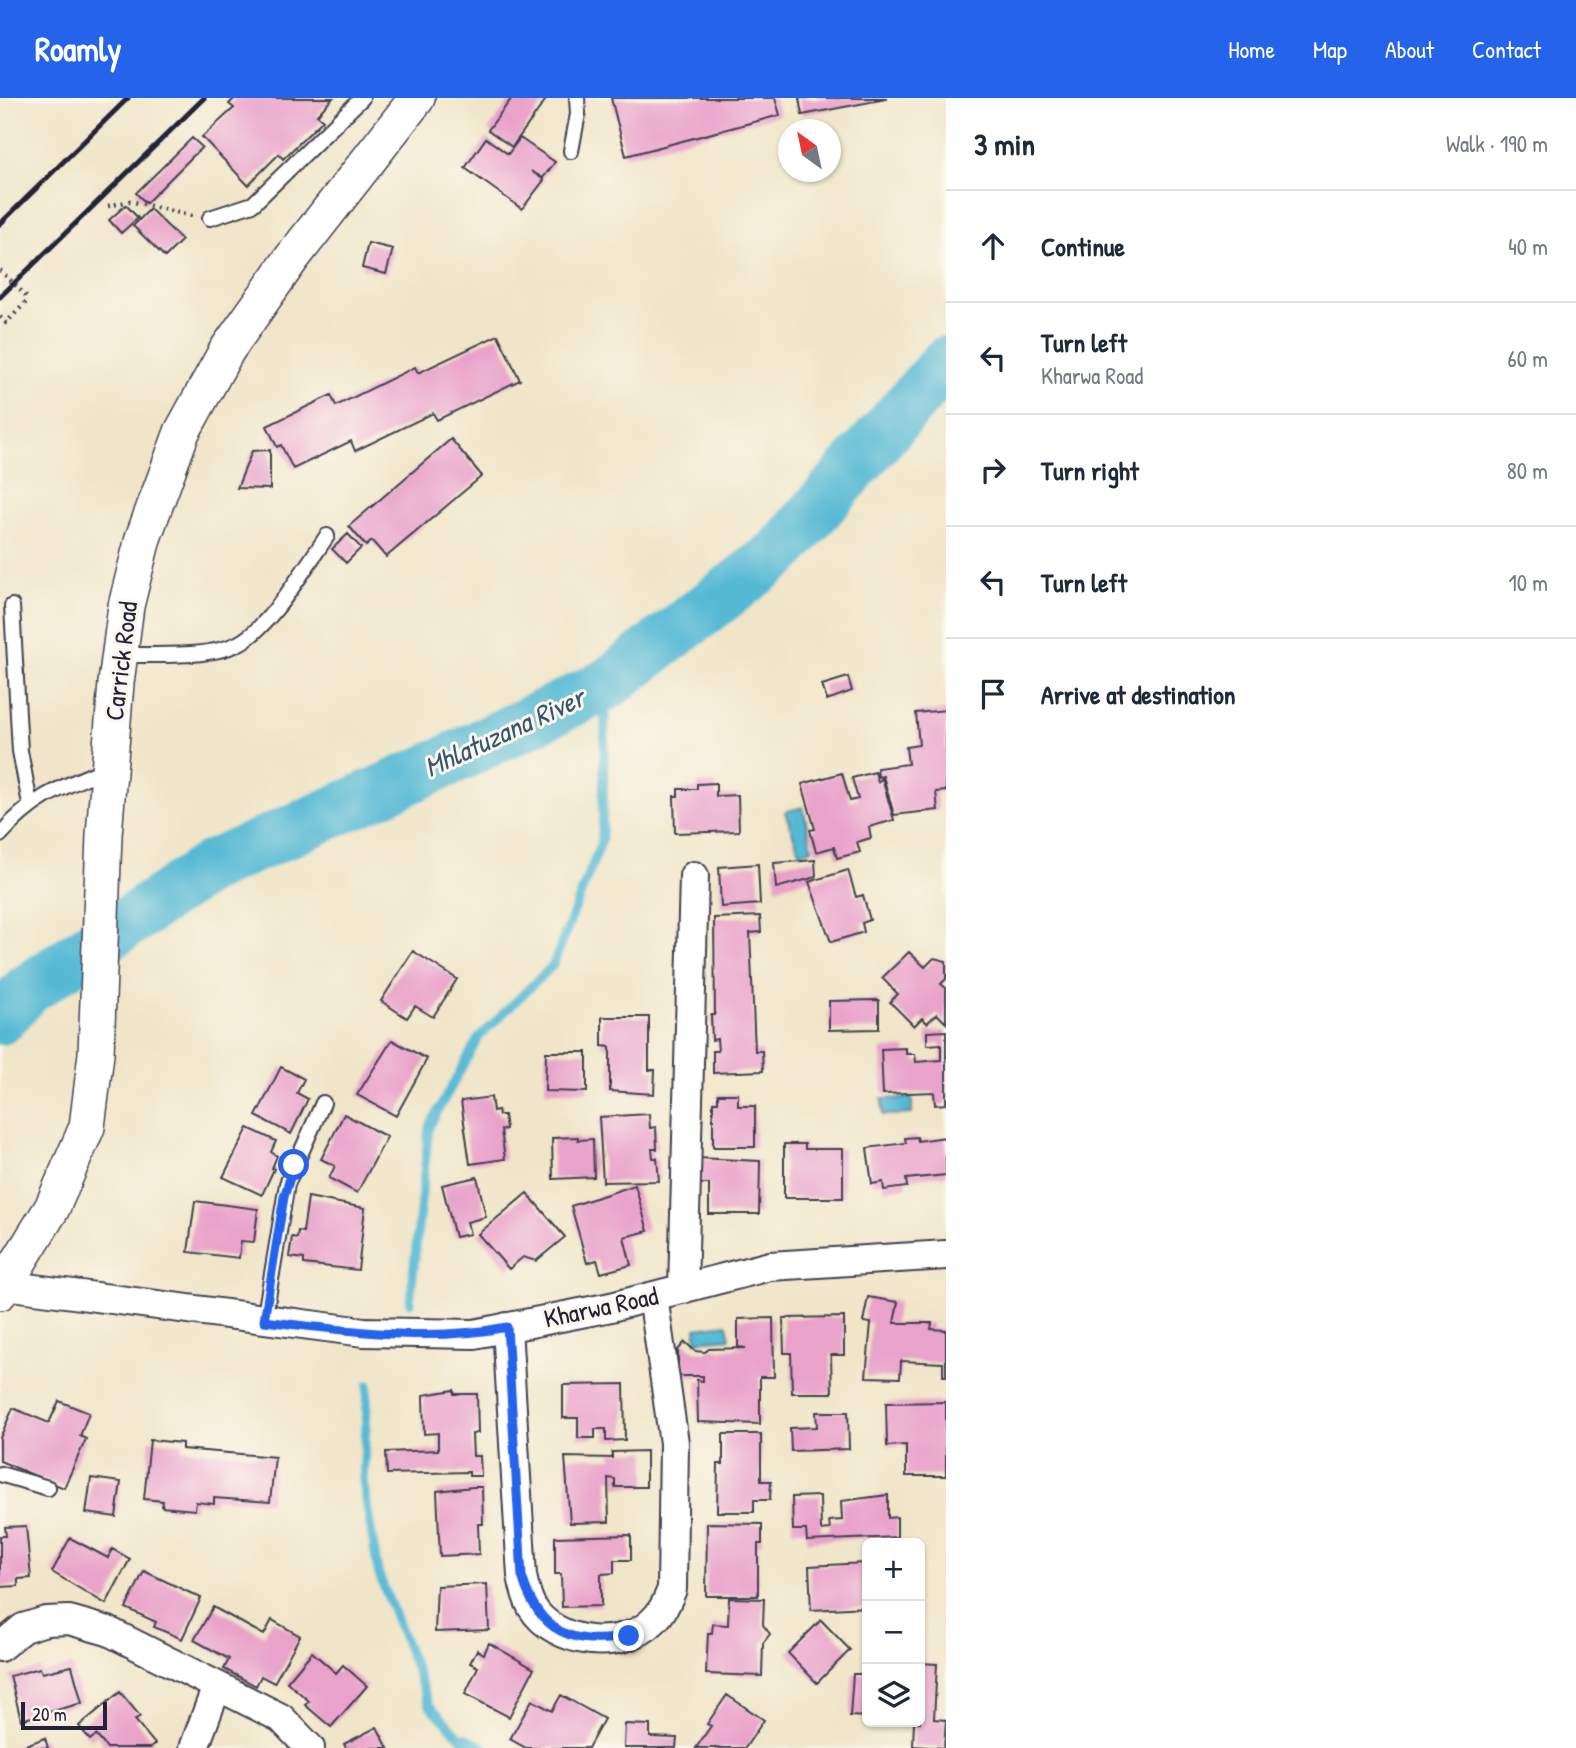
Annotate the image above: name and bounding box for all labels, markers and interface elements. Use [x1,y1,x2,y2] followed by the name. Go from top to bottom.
[35,27,121,71] text: Roamly
[1228,33,1275,65] text: Home
[1313,33,1347,65] text: Map
[1385,33,1434,65] text: About
[1472,33,1541,65] text: Contact
[778,119,841,182] north arrow
[974,124,1035,164] text: 3 min
[1446,128,1548,159] text: Walk · 190 m
[974,227,1012,265] icon: ahead
[1041,229,1125,264] text: Continue
[1508,231,1548,262] text: 40 m
[1041,325,1127,360] text: Turn left
[974,339,1012,377] icon: left
[1508,343,1548,374] text: 60 m
[1041,360,1143,391] text: Kharwa Road
[974,451,1012,489] icon: right
[1041,453,1139,488] text: Turn right
[1507,455,1548,486] text: 80 m
[974,563,1012,601] icon: left
[1041,565,1127,600] text: Turn left
[1508,567,1548,598] text: 10 m
[96,599,145,723] street label: Carrick Road
[974,675,1012,713] icon: arrive
[418,677,593,786] water label: Mhlatuzana River
[1041,677,1236,712] text: Arrive at destination
[278,1149,309,1180] route start
[541,1277,661,1336] street label: Kharwa Road
[862,1538,925,1727] map controls
[862,1538,925,1601] button: +
[862,1601,925,1664] button: −
[613,1620,644,1651] route end
[862,1664,925,1727] button: layers
[21,1699,107,1731] scale bar
[32,1701,67,1727] text: 20 m

